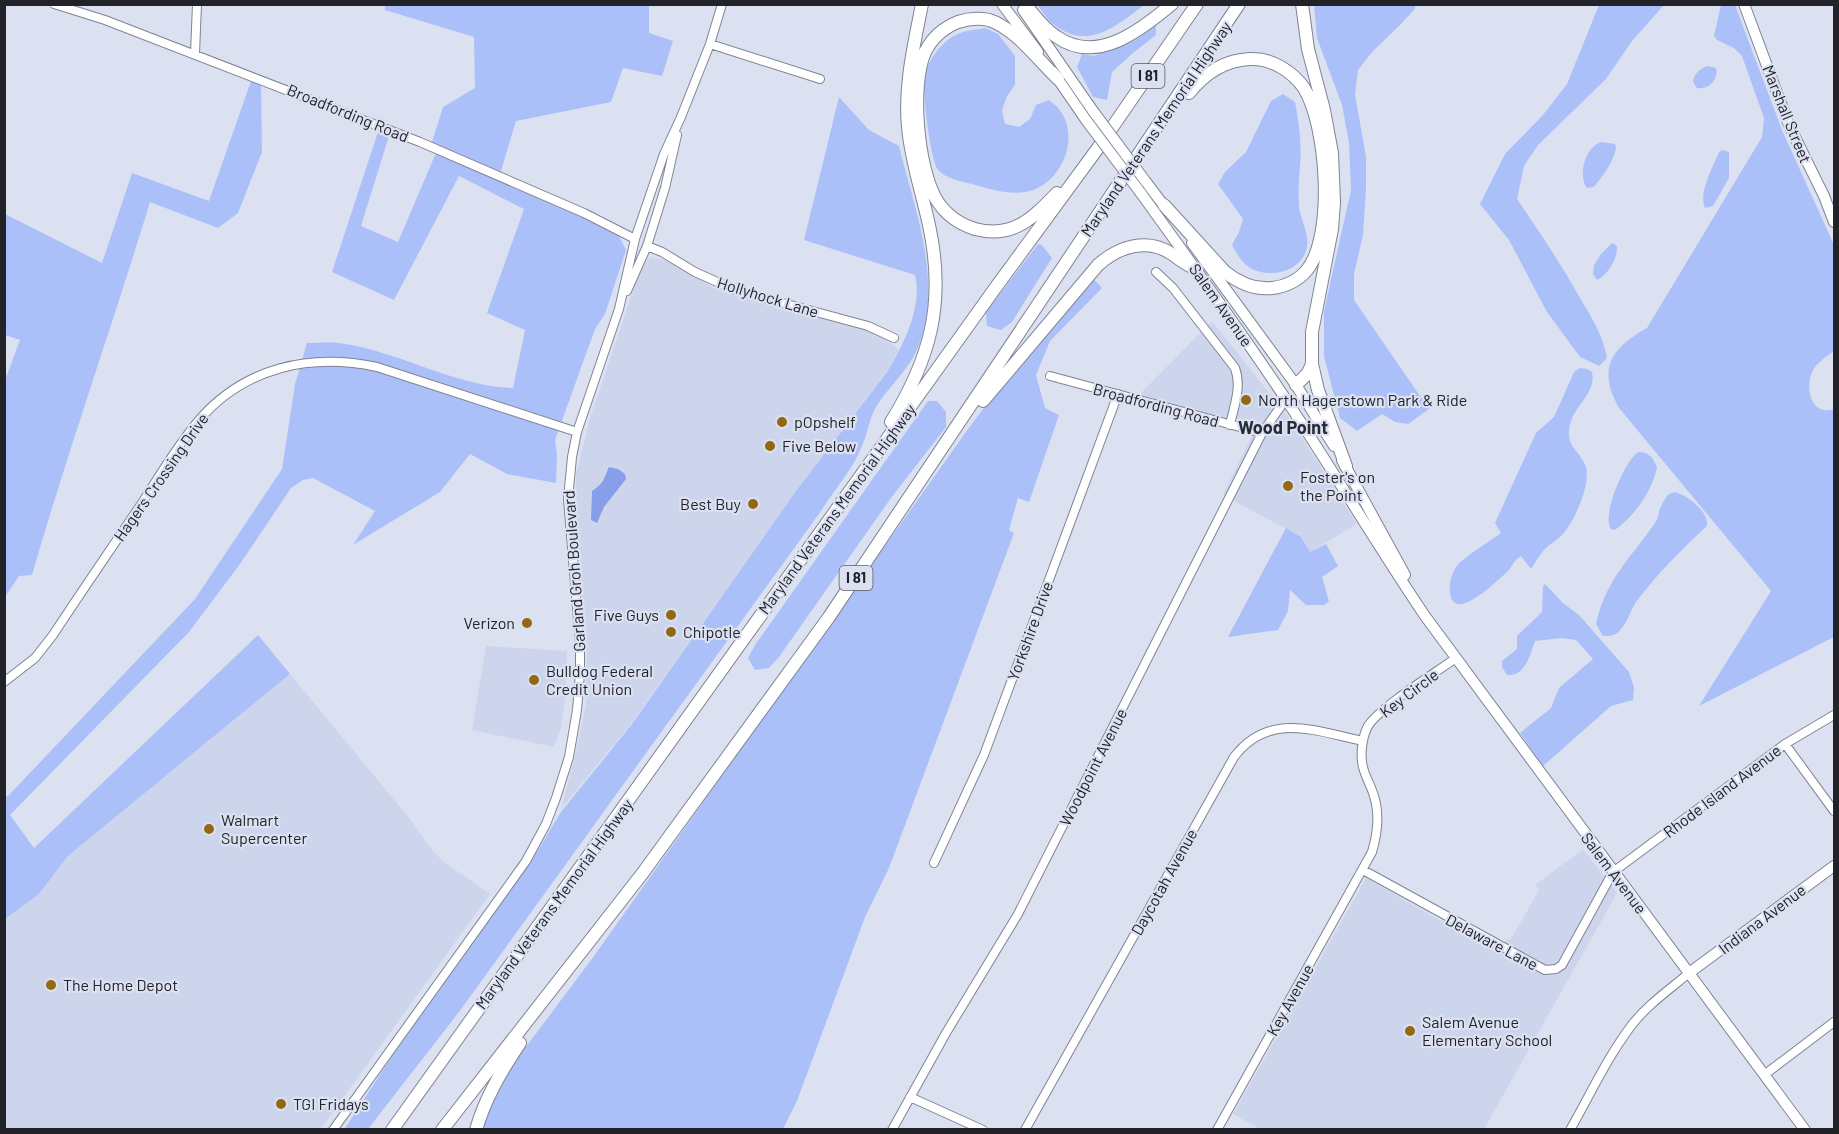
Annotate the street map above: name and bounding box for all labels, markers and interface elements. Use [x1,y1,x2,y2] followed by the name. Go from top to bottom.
[1076,17,1235,240] street label: Maryland Veterans Memorial Highway
[1759,62,1816,166] street label: Marshall Street
[1132,64,1164,88] road number: I 81
[285,79,412,146] street label: Broadfording Road
[1186,260,1257,350] street label: Salem Avenue
[715,272,821,321] street label: Hollyhock Lane
[1091,379,1221,430] street label: Broadfording Road
[1258,390,1467,409] place label: North Hagerstown Park & Ride
[1239,393,1253,407] marker: North Hagerstown Park & Ride
[754,399,920,618] street label: Maryland Veterans Memorial Highway
[109,409,212,544] street label: Hagers Crossing Drive
[794,412,856,431] place label: pOpshelf
[775,415,789,429] marker: pOpshelf
[1238,416,1328,438] district label: Wood Point
[782,436,857,455] place label: Five Below
[763,439,777,453] marker: Five Below
[1300,467,1375,504] place label: Foster's on the Point
[1281,479,1295,493] marker: Foster's on the Point
[558,490,589,652] street label: Garland Groh Boulevard
[680,494,742,513] place label: Best Buy
[746,497,760,511] marker: Best Buy
[840,566,872,590] road number: I 81
[1003,579,1056,683] street label: Yorkshire Drive
[594,605,659,624] place label: Five Guys
[664,608,678,622] marker: Five Guys
[463,613,515,632] place label: Verizon
[520,616,534,630] marker: Verizon
[683,622,741,641] place label: Chipotle
[664,625,678,639] marker: Chipotle
[546,661,653,698] place label: Bulldog Federal Credit Union
[1376,664,1442,721] street label: Key Circle
[527,673,541,687] marker: Bulldog Federal Credit Union
[1055,705,1130,829] street label: Woodpoint Avenue
[1659,740,1784,841] street label: Rhode Island Avenue
[471,794,637,1013] street label: Maryland Veterans Memorial Highway
[221,810,307,847] place label: Walmart Supercenter
[202,822,216,836] marker: Walmart Supercenter
[1127,825,1201,938] street label: Daycotah Avenue
[1578,828,1651,917] street label: Salem Avenue
[1714,880,1809,958] street label: Indiana Avenue
[1443,909,1542,974] street label: Delaware Lane
[1262,960,1317,1039] street label: Key Avenue
[63,975,178,994] place label: The Home Depot
[44,978,58,992] marker: The Home Depot
[1422,1012,1552,1049] place label: Salem Avenue Elementary School
[1403,1024,1417,1038] marker: Salem Avenue Elementary School
[293,1094,369,1113] place label: TGI Fridays
[274,1097,288,1111] marker: TGI Fridays

